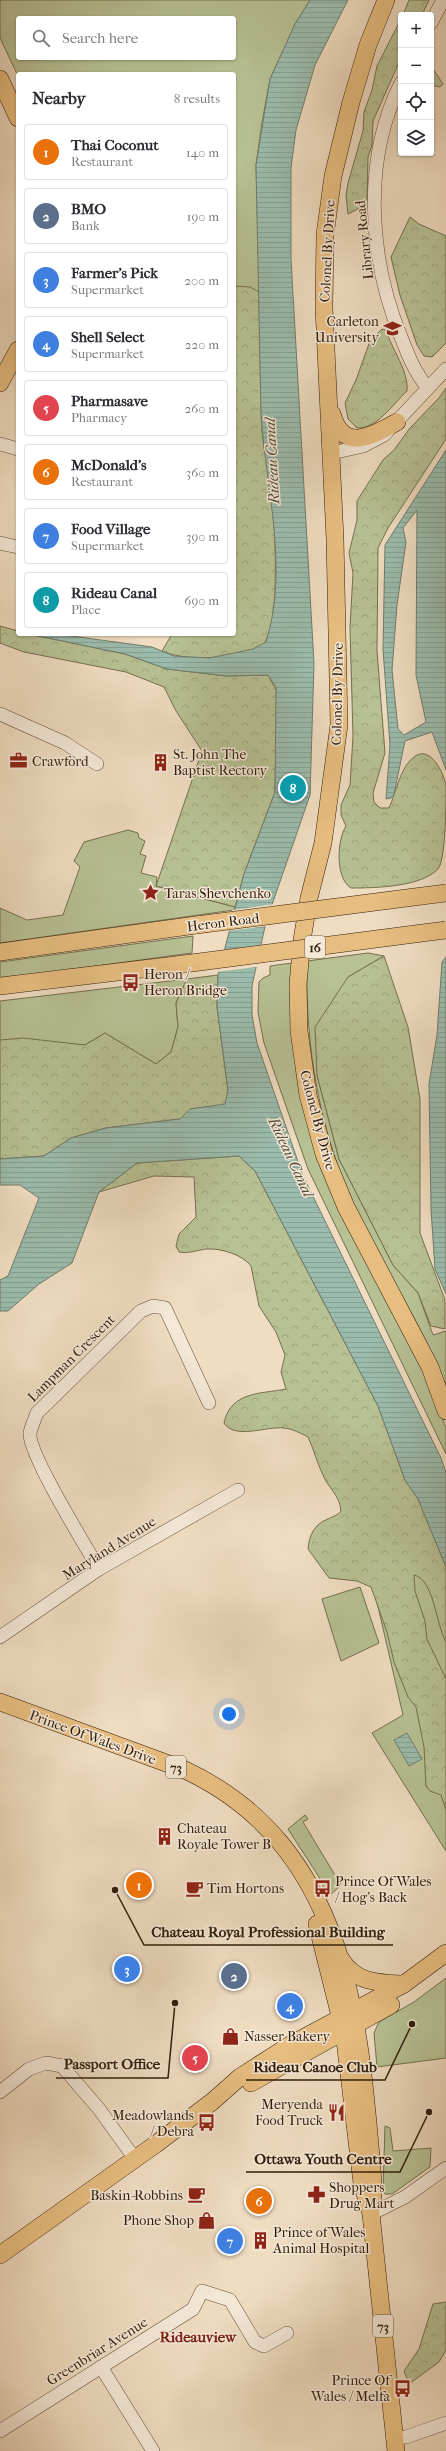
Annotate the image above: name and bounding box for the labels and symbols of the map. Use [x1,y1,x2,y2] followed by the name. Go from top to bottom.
[316,199,339,303] street label: Colonel By Drive
[352,199,377,280] street label: Library Road
[315,313,380,346] place label: Carleton University
[382,319,402,339] school or university icon: Carleton University
[261,415,283,505] water label: Rideau Canal
[328,642,347,746] street label: Colonel By Drive
[173,746,267,779] place label: St. John The Baptist Rectory
[9,751,29,771] office icon: Crawford
[150,752,170,772] building icon: St. John The Baptist Rectory
[32,753,89,770] place label: Crawford
[280,773,306,803] pin: 8
[141,883,161,903] place icon: Taras Shevchenko
[164,885,271,902] place label: Taras Shevchenko
[186,910,261,935] street label: Heron Road
[305,936,325,958] road number: 16
[144,966,227,999] place label: Heron / Heron Bridge
[121,972,141,992] bus stop icon: Heron / Heron Bridge
[296,1068,339,1172] street label: Colonel By Drive
[264,1113,318,1202] water label: Rideau Canal
[24,1311,119,1406] street label: Lampman Crescent
[59,1513,159,1584] street label: Maryland Avenue
[219,1704,239,1724] your location
[27,1707,159,1768] street label: Prince Of Wales Drive
[166,1756,186,1778] road number: 73
[177,1820,271,1853] place label: Chateau Royale Tower B
[154,1826,174,1846] building icon: Chateau Royale Tower B
[126,1870,152,1900] pin: 1
[334,1873,432,1906] place label: Prince Of Wales / Hog's Back
[184,1878,204,1898] cafe icon: Tim Hortons
[312,1879,332,1899] bus stop icon: Prince Of Wales / Hog's Back
[207,1880,284,1897] place label: Tim Hortons
[144,1918,393,1945] callout: Chateau Royal Professional Building
[151,1923,386,1941] text: Chateau Royal Professional Building
[114,1954,140,1984] pin: 3
[221,1961,247,1991] pin: 2
[277,1991,303,2021] pin: 4
[221,2026,241,2046] shop icon: Nasser Bakery
[244,2028,330,2045] place label: Nasser Bakery
[182,2043,208,2073] pin: 5
[56,2051,168,2078] callout: Passport Office
[246,2053,385,2080] callout: Rideau Canoe Club
[64,2055,161,2073] text: Passport Office
[253,2058,377,2076] text: Rideau Canoe Club
[255,2096,324,2129] place label: Meryenda Food Truck
[326,2102,346,2122] restaurant icon: Meryenda Food Truck
[112,2107,195,2140] place label: Meadowlands / Debra
[197,2113,217,2133] bus stop icon: Meadowlands / Debra
[246,2145,400,2172] callout: Ottawa Youth Centre
[254,2150,392,2168] text: Ottawa Youth Centre
[329,2179,394,2212] place label: Shoppers Drug Mart
[186,2185,206,2205] cafe icon: Baskin-Robbins
[306,2185,326,2205] pharmacy icon: Shoppers Drug Mart
[246,2186,272,2216] pin: 6
[90,2187,183,2204] place label: Baskin-Robbins
[197,2210,217,2230] shop icon: Phone Shop
[123,2212,194,2229] place label: Phone Shop
[272,2224,370,2257] place label: Prince of Wales Animal Hospital
[217,2226,243,2256] pin: 7
[250,2230,270,2250] building icon: Prince of Wales Animal Hospital
[44,2314,151,2389] street label: Greenbriar Avenue
[373,2315,393,2337] road number: 73
[160,2328,237,2346] district label: Rideauview
[310,2372,393,2405] place label: Prince Of Wales / Melfa
[393,2378,413,2398] bus stop icon: Prince Of Wales / Melfa

